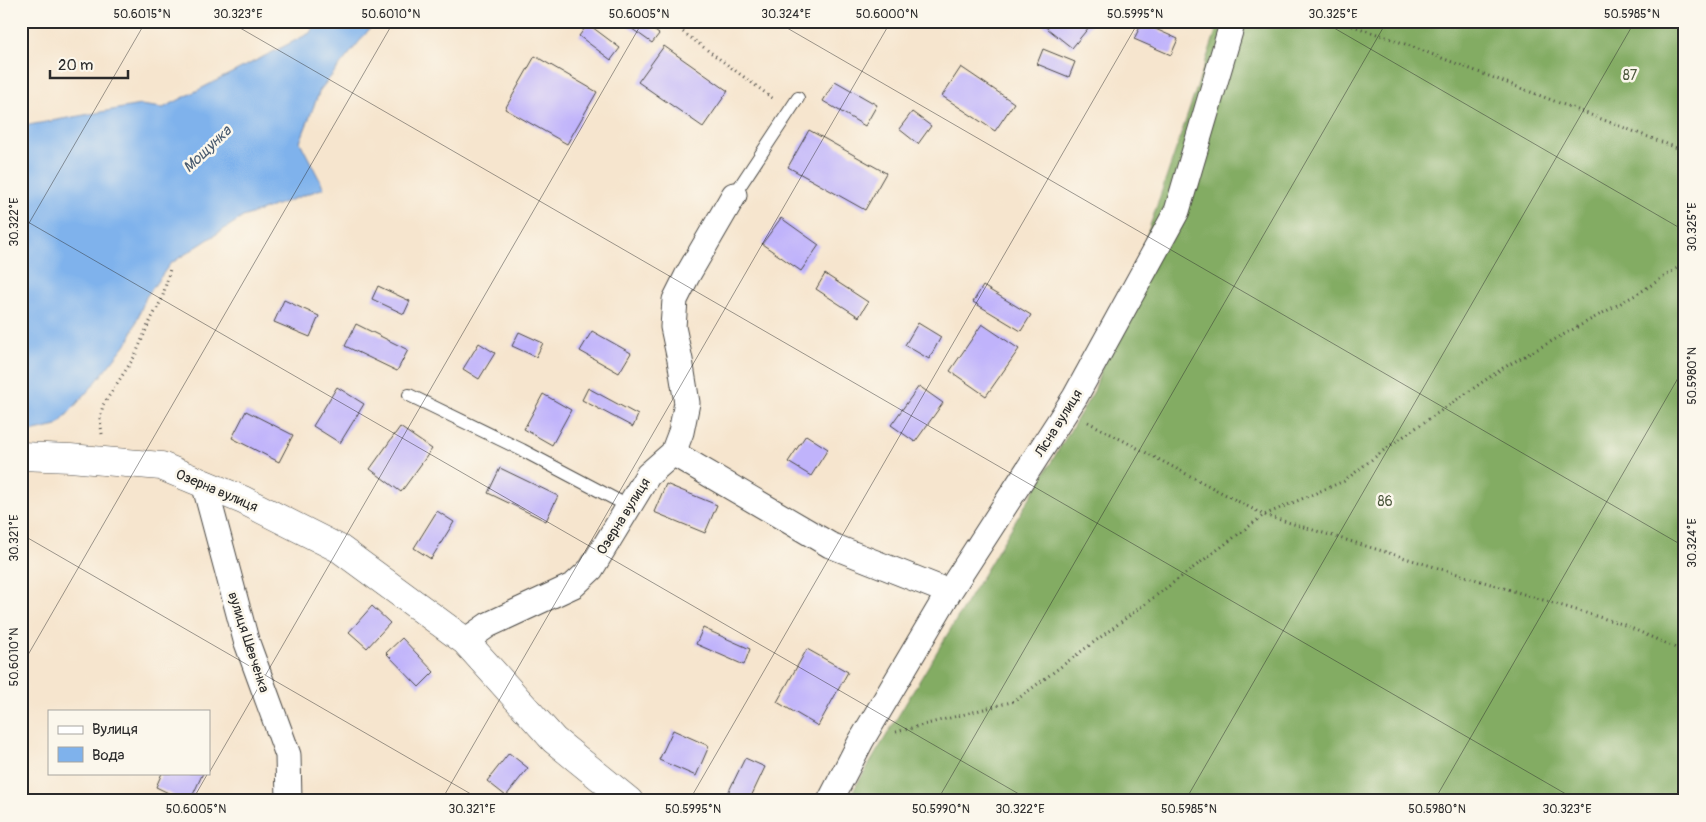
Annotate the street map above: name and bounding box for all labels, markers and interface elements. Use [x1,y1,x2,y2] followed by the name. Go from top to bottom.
[113,7,171,22] text: 50.6015°N
[214,7,262,22] text: 30.323°E
[362,7,420,22] text: 50.6010°N
[609,7,669,22] text: 50.6005°N
[761,7,811,22] text: 30.324°E
[856,7,918,22] text: 50.6000°N
[1107,7,1163,22] text: 50.5995°N
[1309,7,1357,22] text: 30.325°E
[1604,7,1660,22] text: 50.5985°N
[50,48,128,80] scale bar
[58,56,93,75] text: 20 m
[1623,67,1638,84] park label: 87
[179,121,236,177] water label: Мощунка
[7,197,22,247] text: 30.322°E
[1685,203,1700,251] text: 30.325°E
[1685,347,1700,405] text: 50.5980°N
[1030,386,1086,461] street label: Лісна вулиця
[173,466,260,515] street label: Озерна вулиця
[593,475,654,558] street label: Озерна вулиця
[1377,493,1393,510] park label: 86
[7,514,22,562] text: 30.321°E
[1685,518,1700,568] text: 30.324°E
[224,590,273,695] street label: вулиця Шевченка
[7,628,22,686] text: 50.6010°N
[48,710,210,774] legend
[92,720,138,739] text: Вулиця
[92,746,125,765] text: Вода
[166,802,226,817] text: 50.6005°N
[448,802,496,817] text: 30.321°E
[665,802,721,817] text: 50.5995°N
[912,802,970,817] text: 50.5990°N
[995,802,1045,817] text: 30.322°E
[1161,802,1217,817] text: 50.5985°N
[1408,802,1466,817] text: 50.5980°N
[1543,802,1591,817] text: 30.323°E

